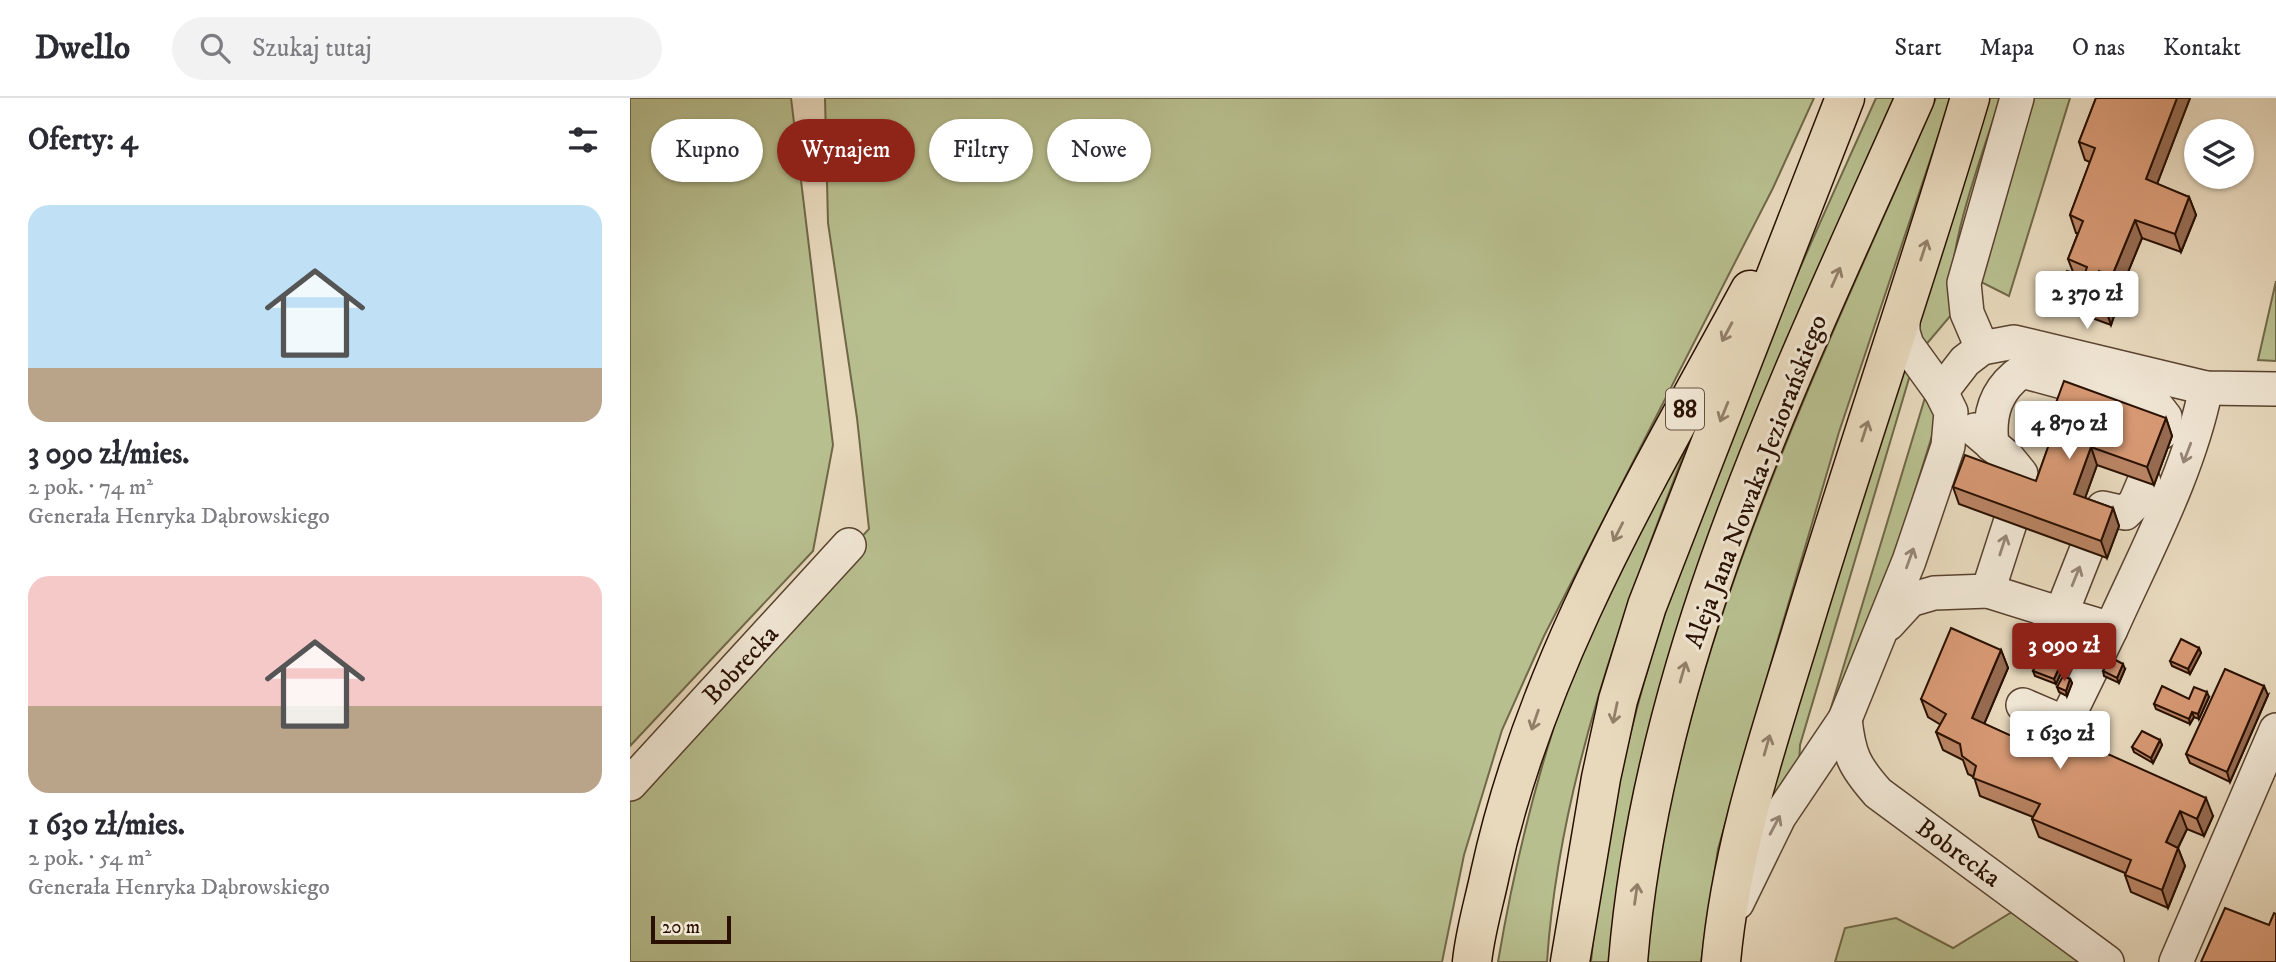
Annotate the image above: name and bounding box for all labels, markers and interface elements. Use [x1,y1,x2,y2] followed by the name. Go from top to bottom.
[172,17,662,80] search box
[35,28,130,69] text: Dwello
[196,29,234,67] icon: search
[252,32,372,65] text: Szukaj tutaj
[1895,33,1942,63] text: Start
[1980,33,2034,63] text: Mapa
[2072,33,2125,63] text: O nas
[2163,33,2241,63] text: Kontakt
[651,119,763,182] chip: Kupno
[777,119,915,182] chip: Wynajem
[929,119,1033,182] chip: Filtry
[1047,119,1151,182] chip: Nowe
[2184,119,2254,189] map controls
[2184,119,2254,189] button: layers
[564,121,602,159] icon: filters
[28,122,138,159] text: Oferty: 4
[1918,239,1931,261] one-way arrow
[252,250,378,376] icon: home
[1830,267,1843,289] one-way arrow
[2015,272,2159,331] pin: 2 370 zł
[2051,279,2123,308] text: 2 370 zł
[1677,310,1835,653] street label: Aleja Jana Nowaka-Jeziorańskiego
[1719,322,1733,342] one-way arrow
[1666,388,1704,430] road number: 88
[1717,401,1730,422] one-way arrow
[1997,402,2141,461] pin: 4 870 zł
[2031,409,2107,438] text: 4 870 zł
[1860,421,1872,443] one-way arrow
[28,436,189,473] text: 3 090 zł/mies.
[2180,442,2192,464] one-way arrow
[28,473,153,502] text: 2 pok. · 74 m²
[28,502,330,531] text: Generała Henryka Dąbrowskiego
[1611,522,1625,542] one-way arrow
[1997,534,2010,556] one-way arrow
[1904,547,1917,569] one-way arrow
[2070,566,2083,588] one-way arrow
[696,618,786,712] street label: Bobrecka
[252,621,378,747] icon: home
[1992,624,2136,683] pin: 3 090 zł
[2028,631,2100,660] text: 3 090 zł
[1677,661,1690,684] one-way arrow
[1607,701,1621,724] one-way arrow
[1528,709,1540,731] one-way arrow
[1988,712,2132,771] pin: 1 630 zł
[2026,719,2094,748] text: 1 630 zł
[1761,734,1774,756] one-way arrow
[28,807,185,844] text: 1 630 zł/mies.
[1909,811,2007,895] street label: Bobrecka
[1768,815,1782,836] one-way arrow
[28,844,152,873] text: 2 pok. · 54 m²
[28,873,330,902] text: Generała Henryka Dąbrowskiego
[1629,883,1642,906] one-way arrow
[651,913,732,945] scale bar
[662,916,700,939] text: 20 m

